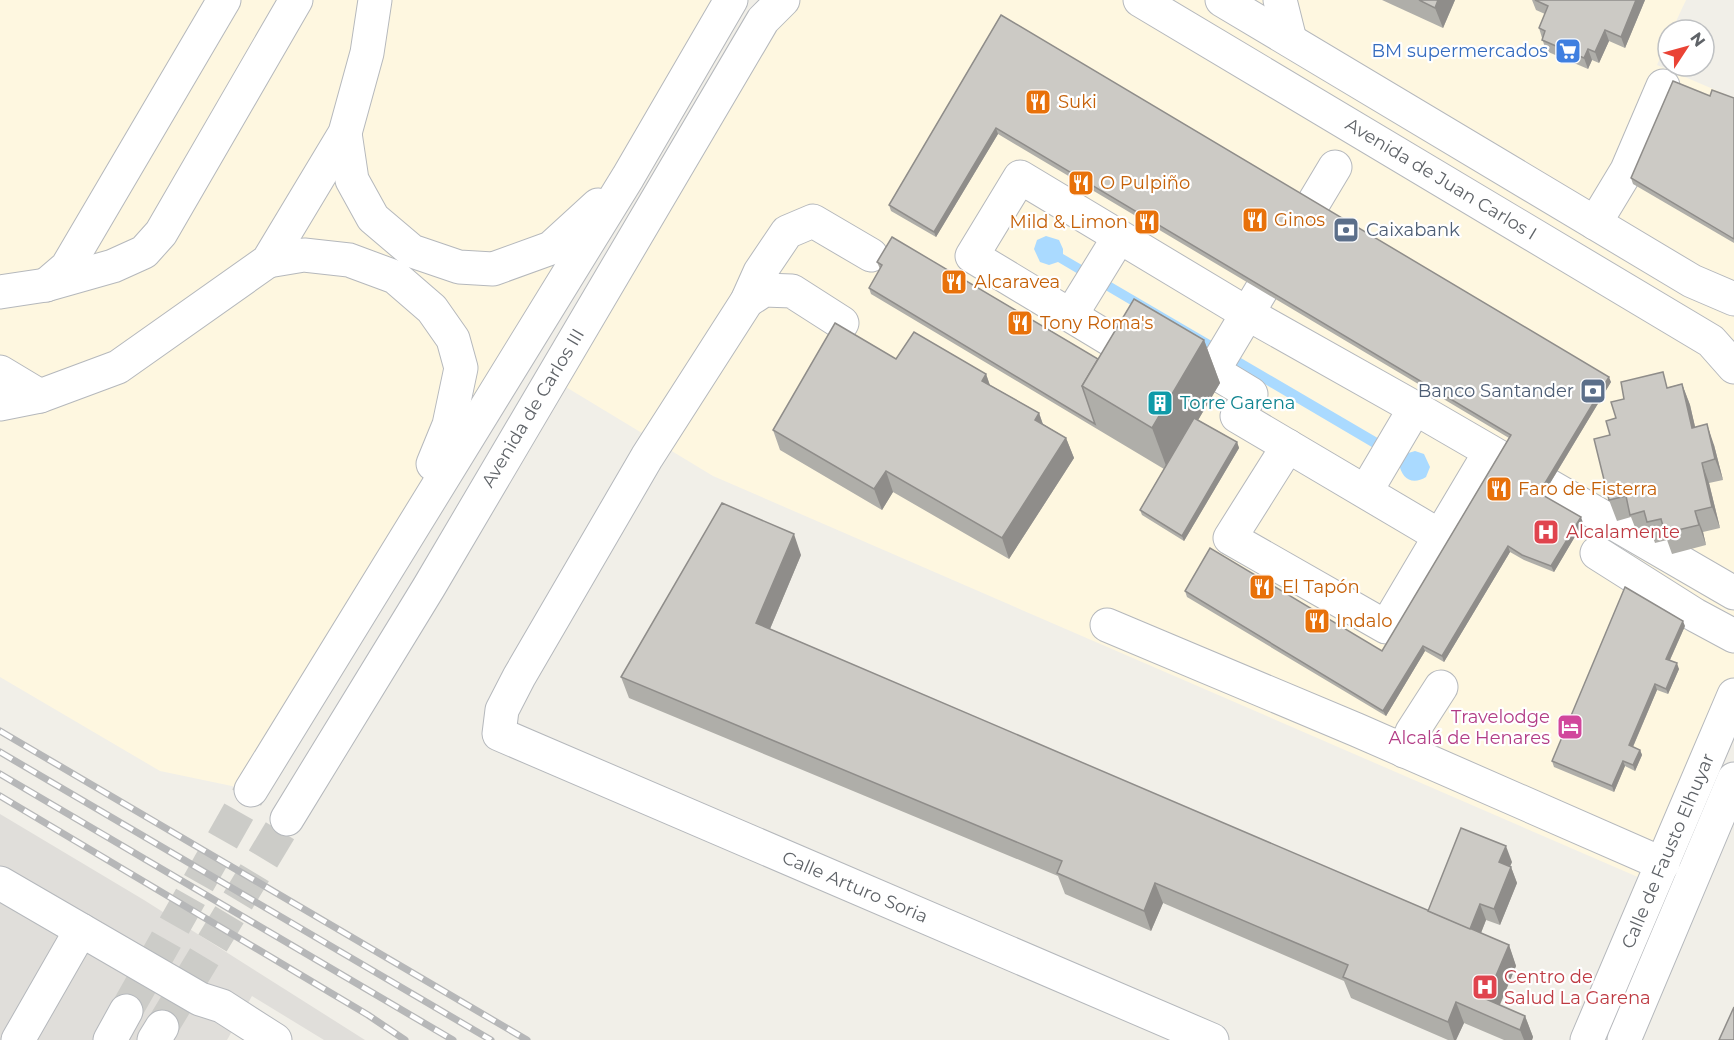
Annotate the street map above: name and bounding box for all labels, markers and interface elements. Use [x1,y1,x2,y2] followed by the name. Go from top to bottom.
[1656,18,1716,78] north arrow
[1686,29,1709,50] text: N
[1553,36,1583,66] supermarket icon: BM supermercados
[1372,40,1548,62] place label: BM supermercados
[1023,87,1053,117] restaurant icon: Suki
[1058,91,1097,113] place label: Suki
[1341,113,1541,245] street label: Avenida de Juan Carlos I
[1066,168,1096,198] restaurant icon: O Pulpiño
[1100,172,1190,194] place label: O Pulpiño
[1240,205,1270,235] restaurant icon: Ginos
[1132,207,1162,237] restaurant icon: Mild & Limon
[1274,209,1325,231] place label: Ginos
[1009,211,1128,233] place label: Mild & Limon
[1331,215,1361,245] bank icon: Caixabank
[1366,219,1460,241] place label: Caixabank
[939,267,969,297] restaurant icon: Alcaravea
[974,271,1060,293] place label: Alcaravea
[1005,308,1035,338] restaurant icon: Tony Roma's
[1040,312,1154,334] place label: Tony Roma's
[477,325,589,491] street label: Avenida de Carlos III
[1578,376,1608,406] bank icon: Banco Santander
[1418,380,1574,402] place label: Banco Santander
[1145,388,1175,418] building icon: Torre Garena
[1180,392,1295,414] place label: Torre Garena
[1484,474,1514,504] restaurant icon: Faro de Fisterra
[1518,478,1657,500] place label: Faro de Fisterra
[1531,517,1561,547] hospital icon: Alcalamente
[1566,521,1680,543] place label: Alcalamente
[1247,572,1277,602] restaurant icon: El Tapón
[1282,576,1360,598] place label: El Tapón
[1302,606,1332,636] restaurant icon: Indalo
[1336,610,1393,632] place label: Indalo
[1389,706,1550,749] place label: Travelodge Alcalá de Henares
[1555,712,1585,742] hotel icon: Travelodge Alcalá de Henares
[1617,750,1719,952] street label: Calle de Fausto Elhuyar
[779,846,931,928] street label: Calle Arturo Soria
[1504,966,1651,1009] place label: Centro de Salud La Garena
[1470,972,1500,1002] hospital icon: Centro de Salud La Garena

